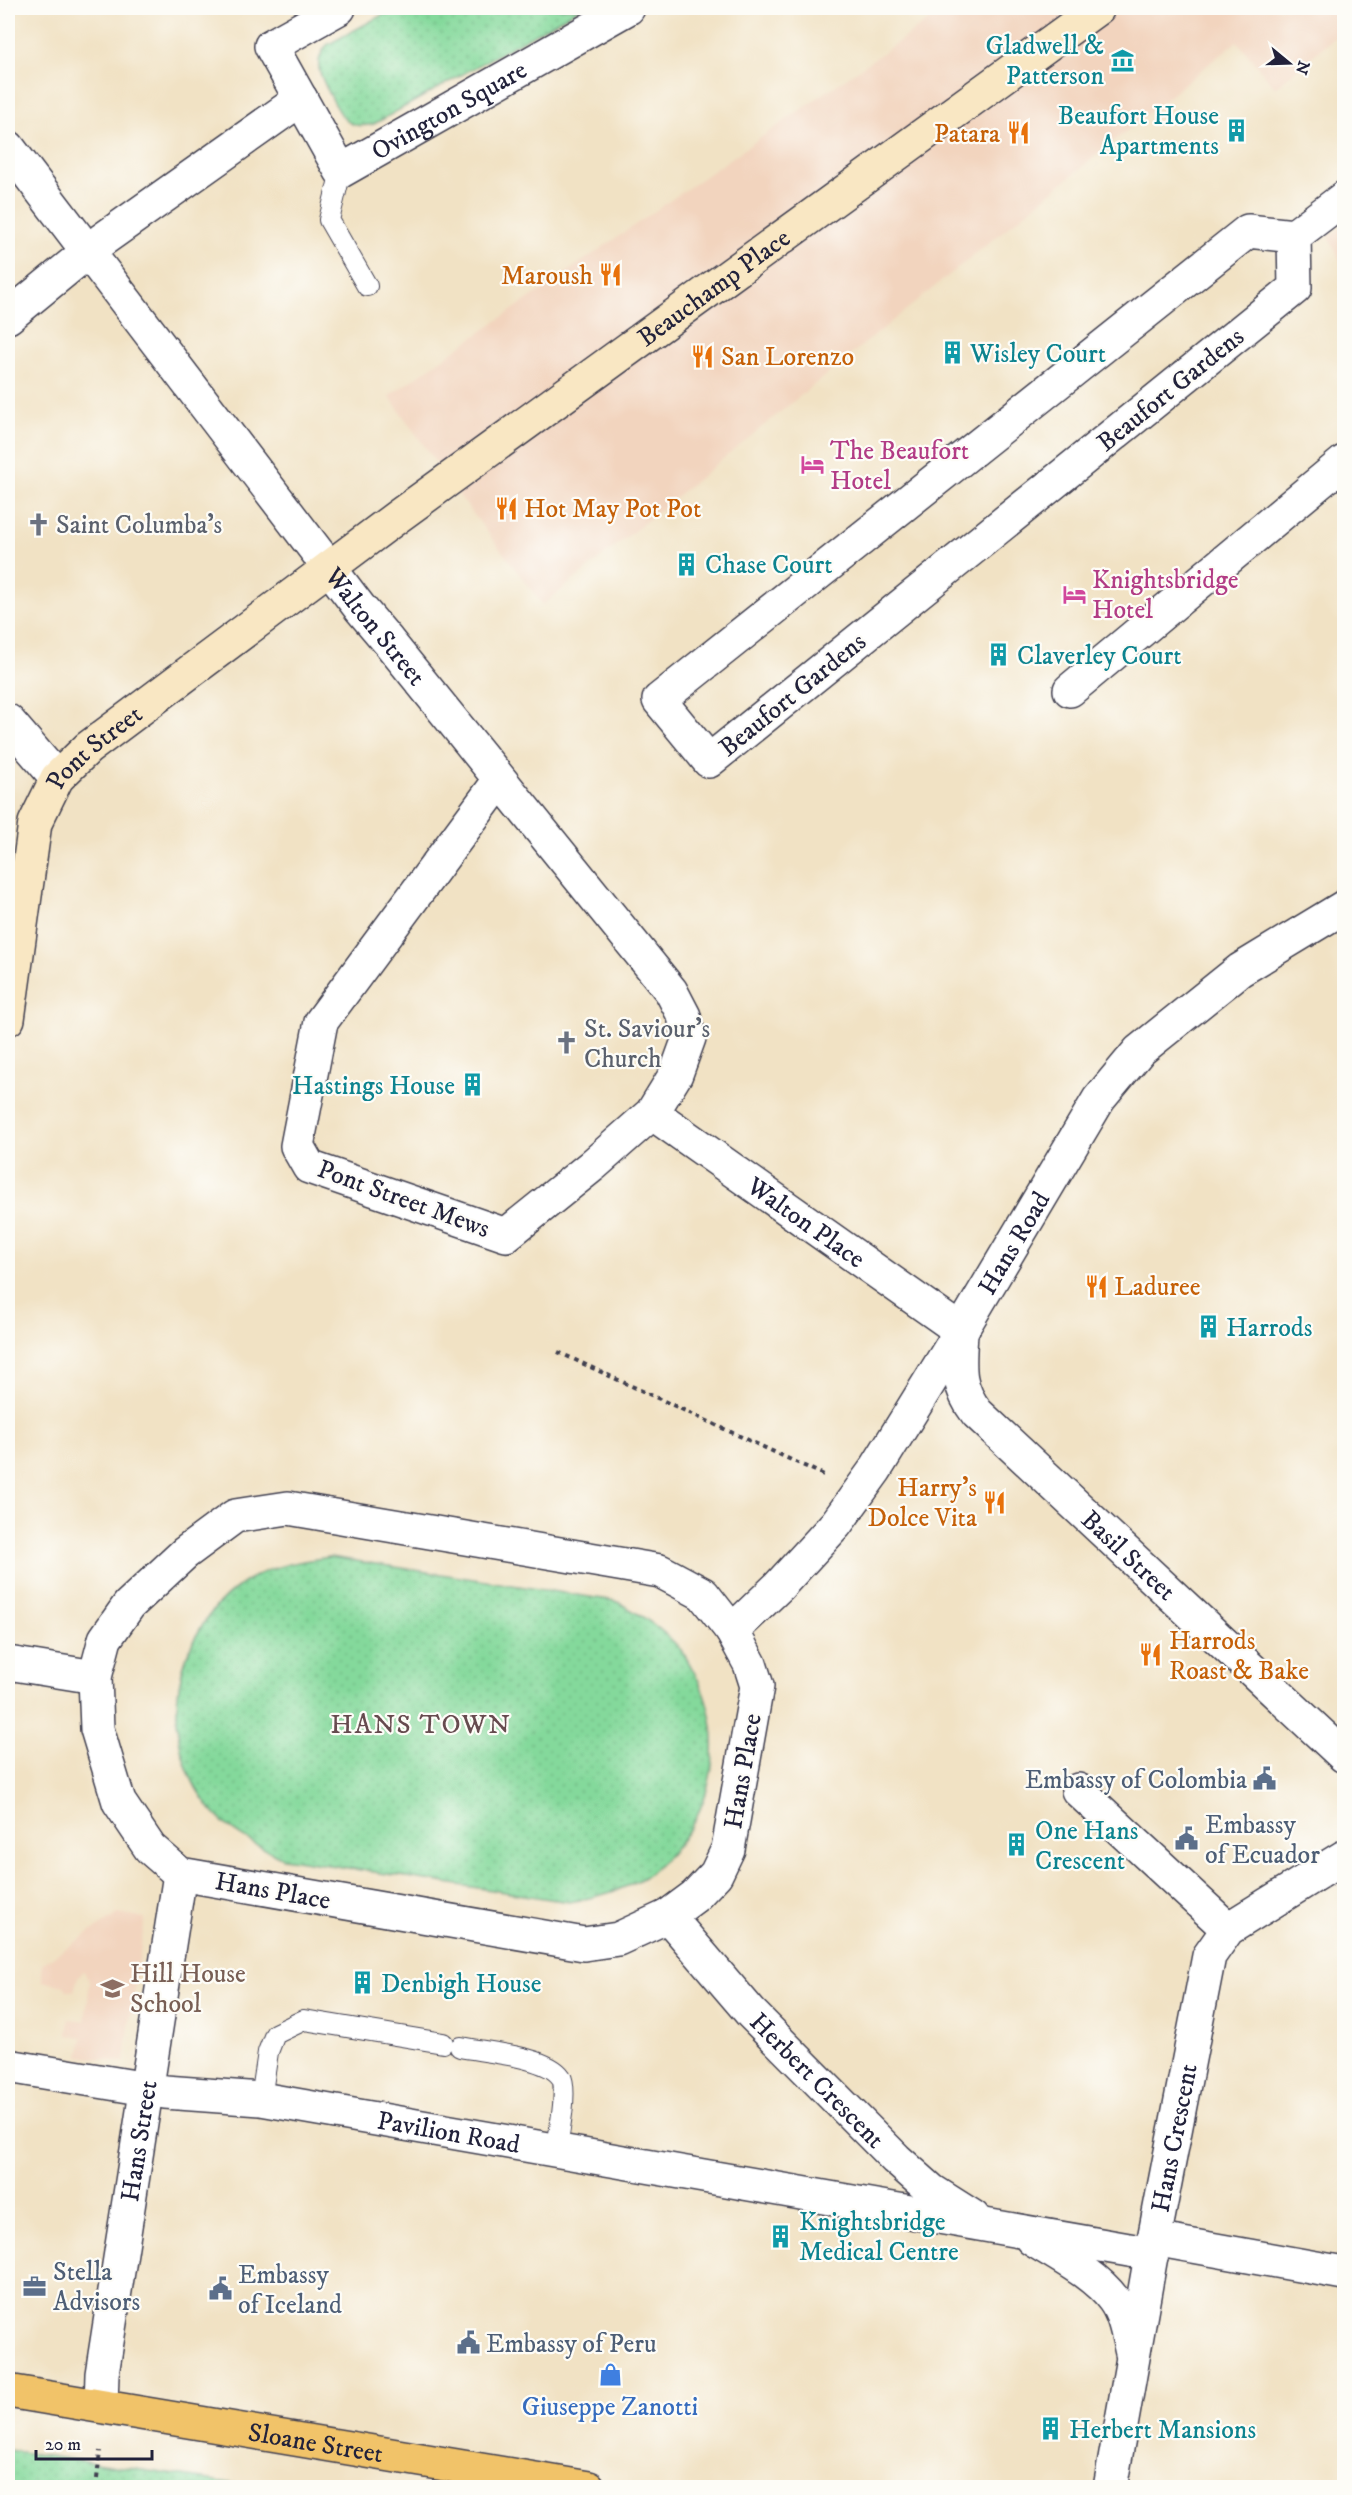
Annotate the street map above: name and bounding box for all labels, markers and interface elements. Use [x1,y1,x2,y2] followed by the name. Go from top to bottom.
[986,30,1104,93] place label: Gladwell & Patterson
[1259,33,1319,93] north arrow
[1109,47,1135,73] museum icon: Gladwell & Patterson
[366,54,533,168] street label: Ovington Square
[1291,58,1314,77] text: N
[1058,100,1219,163] place label: Beaufort House Apartments
[1224,117,1250,143] building icon: Beaufort House Apartments
[934,118,1000,151] place label: Patara
[1005,120,1031,146] restaurant icon: Patara
[632,222,797,355] street label: Beauchamp Place
[501,260,593,293] place label: Maroush
[598,262,624,288] restaurant icon: Maroush
[1091,321,1251,460] street label: Beaufort Gardens
[969,338,1106,371] place label: Wisley Court
[939,340,965,366] building icon: Wisley Court
[721,341,854,374] place label: San Lorenzo
[690,343,716,369] restaurant icon: San Lorenzo
[830,435,969,498] place label: The Beaufort Hotel
[799,452,825,478] hotel icon: The Beaufort Hotel
[524,493,701,526] place label: Hot May Pot Pot
[493,495,519,521] restaurant icon: Hot May Pot Pot
[56,509,222,542] place label: Saint Columba's
[25,511,51,537] church icon: Saint Columba's
[705,549,833,582] place label: Chase Court
[674,551,700,577] building icon: Chase Court
[316,560,432,693] street label: Walton Street
[1092,564,1239,627] place label: Knightsbridge Hotel
[1061,581,1087,607] hotel icon: Knightsbridge Hotel
[713,626,873,765] street label: Beaufort Gardens
[1017,640,1182,673] place label: Claverley Court
[986,642,1012,668] building icon: Claverley Court
[39,698,149,795] street label: Pont Street
[584,1013,710,1076] place label: St. Saviour's Church
[553,1030,579,1056] church icon: St. Saviour's Church
[292,1070,455,1103] place label: Hastings House
[460,1072,486,1098] building icon: Hastings House
[313,1153,494,1246] street label: Pont Street Mews
[739,1170,871,1276] street label: Walton Place
[971,1186,1058,1301] street label: Hans Road
[1114,1271,1201,1304] place label: Laduree
[1083,1273,1109,1299] restaurant icon: Laduree
[1226,1312,1313,1345] place label: Harrods
[1195,1314,1221,1340] building icon: Harrods
[868,1472,977,1535] place label: Harry's Dolce Vita
[982,1489,1008,1515] restaurant icon: Harry's Dolce Vita
[1074,1504,1182,1608] street label: Basil Street
[1169,1625,1309,1688] place label: Harrods Roast & Bake
[1138,1642,1164,1668] restaurant icon: Harrods Roast & Bake
[330,1708,512,1742] district label: HANS TOWN
[717,1711,770,1832] street label: Hans Place
[1025,1764,1247,1797] place label: Embassy of Colombia
[1252,1766,1278,1792] public building icon: Embassy of Colombia
[1205,1809,1320,1872] place label: Embassy of Ecuador
[1035,1815,1138,1878] place label: One Hans Crescent
[1174,1826,1200,1852] public building icon: Embassy of Ecuador
[1004,1832,1030,1858] building icon: One Hans Crescent
[212,1865,333,1918] street label: Hans Place
[130,1958,246,2021] place label: Hill House School
[381,1968,542,2001] place label: Denbigh House
[350,1970,376,1996] building icon: Denbigh House
[99,1975,125,2001] school or university icon: Hill House School
[742,2006,891,2156] street label: Herbert Crescent
[1145,2061,1206,2215] street label: Hans Crescent
[114,2078,166,2204] street label: Hans Street
[375,2105,523,2162] street label: Pavilion Road
[799,2206,959,2269] place label: Knightsbridge Medical Centre
[768,2223,794,2249] building icon: Knightsbridge Medical Centre
[53,2256,140,2319] place label: Stella Advisors
[238,2259,342,2322] place label: Embassy of Iceland
[22,2273,48,2299] office icon: Stella Advisors
[207,2276,233,2302] public building icon: Embassy of Iceland
[486,2328,657,2361] place label: Embassy of Peru
[455,2330,481,2356] public building icon: Embassy of Peru
[597,2362,623,2388] shop icon: Giuseppe Zanotti
[522,2391,698,2424] place label: Giuseppe Zanotti
[1069,2414,1256,2447] place label: Herbert Mansions
[245,2416,385,2471] street label: Sloane Street
[1038,2416,1064,2442] building icon: Herbert Mansions
[36,2423,152,2461] scale bar
[45,2434,81,2456] text: 20 m

